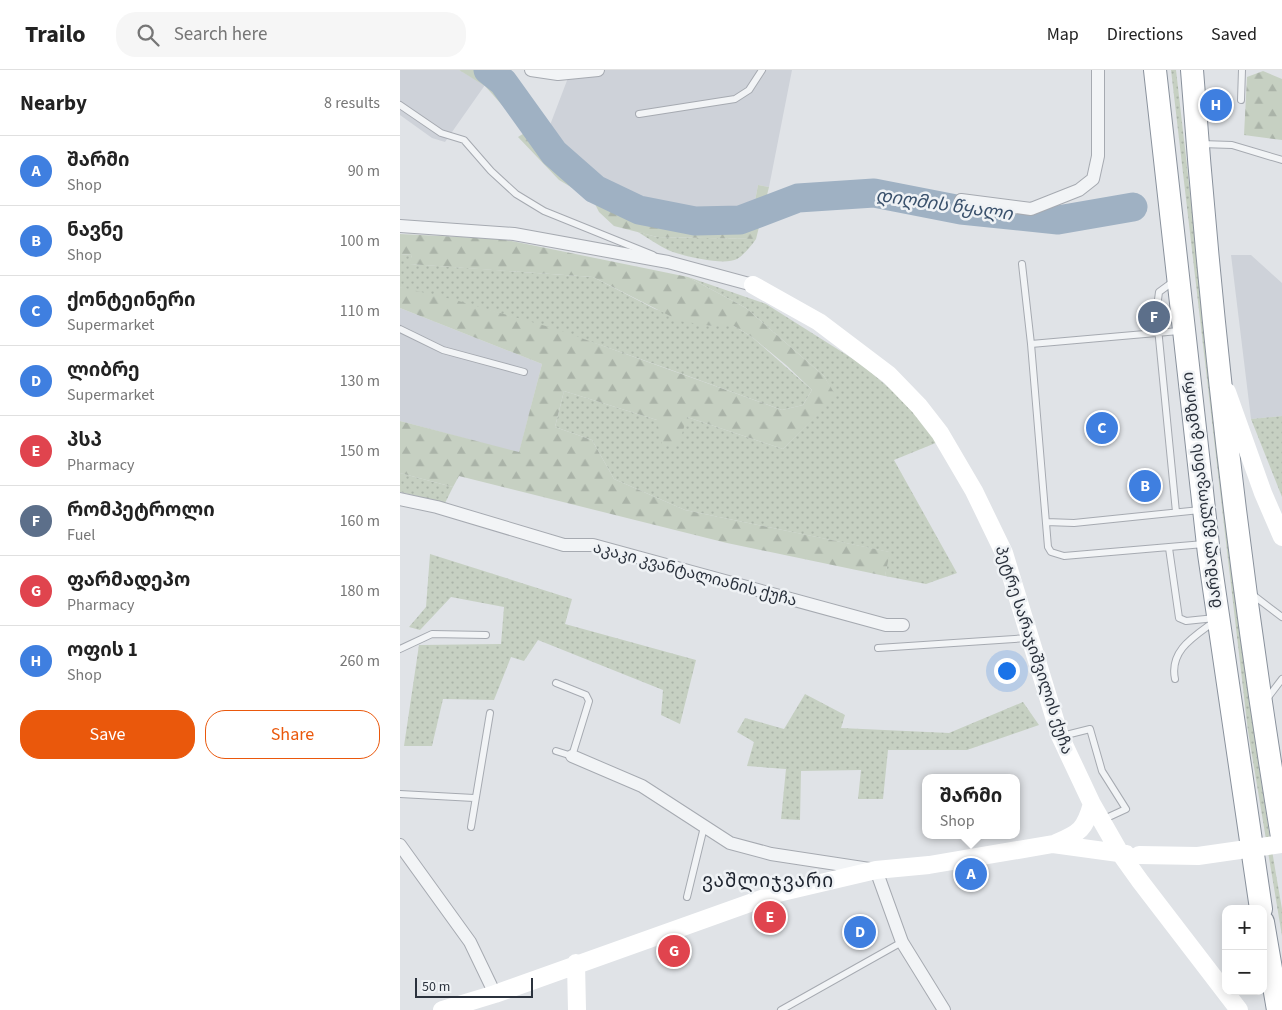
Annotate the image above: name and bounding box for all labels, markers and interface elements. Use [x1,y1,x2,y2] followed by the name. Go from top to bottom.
[116,12,466,57] search box
[25,17,86,52] text: Trailo
[134,21,162,49] icon: search
[174,21,267,48] text: Search here
[1047,22,1079,47] text: Map
[1107,22,1183,47] text: Directions
[1211,22,1257,47] text: Saved
[1200,86,1232,124] pin: H
[20,88,87,118] text: Nearby
[324,92,380,114] text: 8 results
[67,147,130,174] text: შარმი
[31,160,41,182] text: A
[348,160,380,182] text: 90 m
[67,174,102,196] text: Shop
[874,183,1015,227] water label: დიღმის წყალი
[67,217,124,244] text: ნავნე
[31,230,41,252] text: B
[340,230,380,252] text: 100 m
[67,244,102,266] text: Shop
[67,287,196,314] text: ქონტეინერი
[1138,298,1170,336] pin: F
[31,300,41,322] text: C
[340,300,380,322] text: 110 m
[67,314,154,336] text: Supermarket
[67,357,140,384] text: ლიბრე
[31,370,41,392] text: D
[340,370,380,392] text: 130 m
[1177,371,1227,609] street label: მარშალ გელოვანის გამზირი
[67,384,154,406] text: Supermarket
[1086,409,1118,447] pin: C
[67,427,102,454] text: პსპ
[32,440,40,462] text: E
[340,440,380,462] text: 150 m
[67,454,135,476] text: Pharmacy
[1129,467,1161,505] pin: B
[67,497,215,524] text: რომპეტროლი
[32,510,40,532] text: F
[340,510,380,532] text: 160 m
[67,524,95,546] text: Fuel
[591,536,799,612] street label: აკაკი კვანტალიანის ქუჩა
[990,543,1078,757] street label: პეტრე სარაჯიშვილის ქუჩა
[67,567,190,594] text: ფარმადეპო
[31,580,41,602] text: G
[340,580,380,602] text: 180 m
[67,594,135,616] text: Pharmacy
[67,637,138,664] text: ოფის 1
[31,650,41,672] text: H
[340,650,380,672] text: 260 m
[994,658,1020,684] your location
[67,664,102,686] text: Shop
[20,710,195,759] button: Save
[205,710,380,759] button: Share
[922,774,1020,839] popup
[940,783,1002,810] text: შარმი
[940,810,975,832] text: Shop
[955,855,987,893] pin: A
[702,868,834,895] district label: ვაშლიჯვარი
[754,898,786,936] pin: E
[1222,905,1267,995] map controls
[1222,905,1267,950] button: +
[844,913,876,951] pin: D
[658,932,690,970] pin: G
[1222,950,1267,995] button: −
[415,975,532,998] scale bar
[422,977,450,997] text: 50 m

